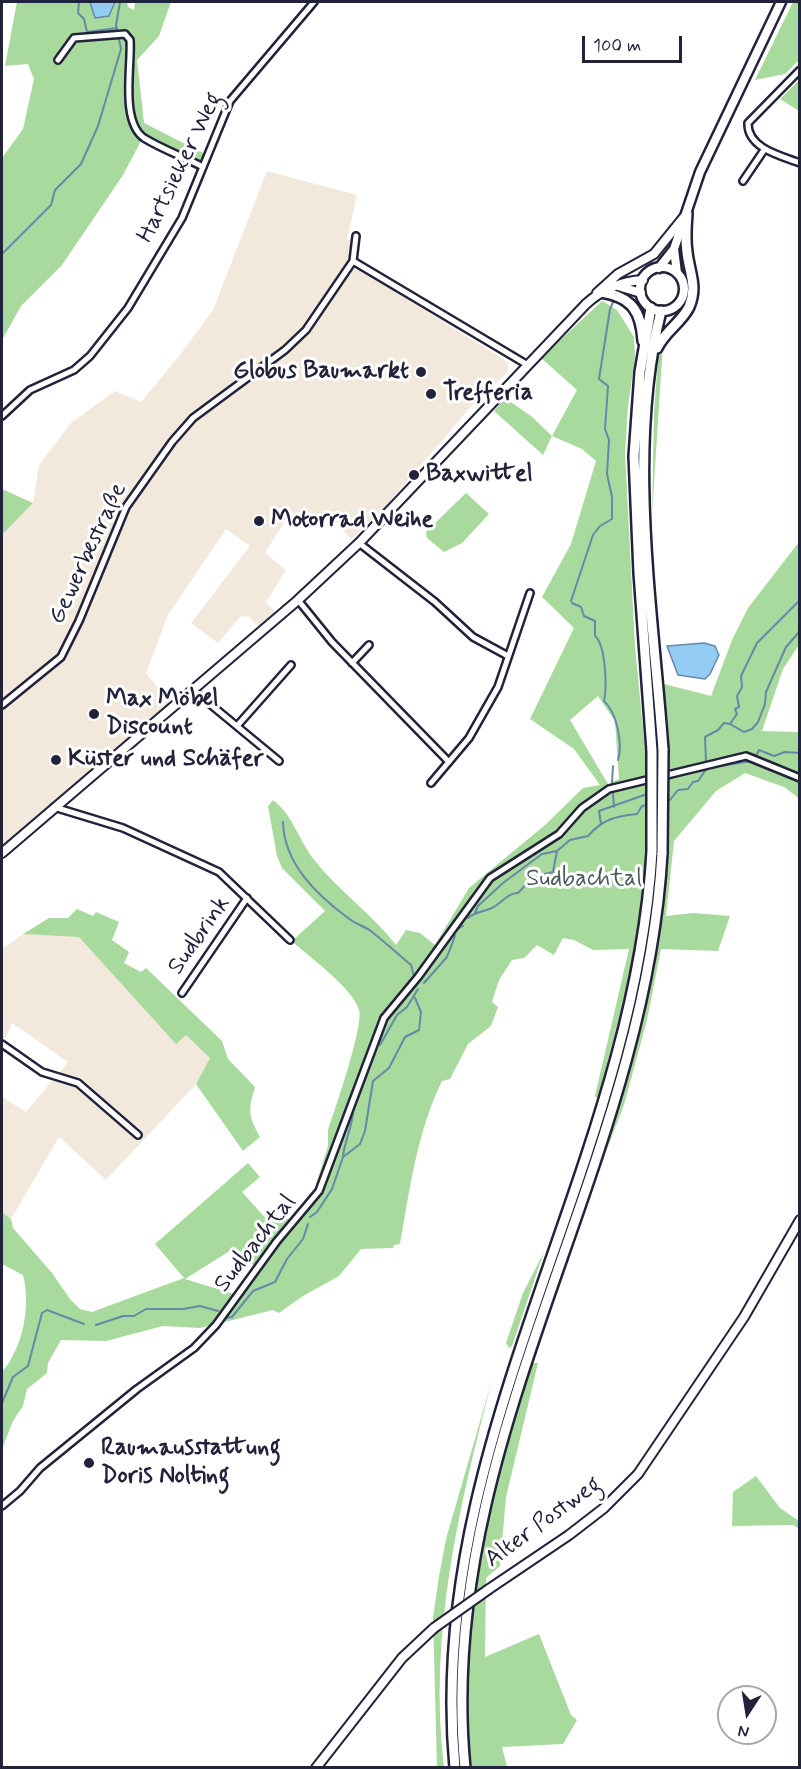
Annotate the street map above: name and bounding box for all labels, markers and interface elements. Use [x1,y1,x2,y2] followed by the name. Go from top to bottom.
[585,24,686,62] scale bar
[593,34,641,58] text: 100 m
[132,88,230,248] street label: Hartsieker Weg
[233,358,409,386] place label: Globus Baumarkt
[414,365,428,379] marker: Globus Baumarkt
[443,380,533,408] place label: Trefferia
[424,387,438,401] marker: Trefferia
[426,461,533,489] place label: Baxwittel
[407,468,421,482] marker: Baxwittel
[44,479,134,629] street label: Gewerbestraße
[271,507,433,535] place label: Motorrad Weihe
[252,514,266,528] marker: Motorrad Weihe
[106,686,219,742] place label: Max Möbel Discount
[87,707,101,721] marker: Max Möbel Discount
[68,746,263,774] place label: Küster und Schäfer
[49,753,63,767] marker: Küster und Schäfer
[526,866,642,894] park label: Sudbachtal
[163,891,237,981] street label: Sudbrink
[209,1189,303,1299] street label: Sudbachtal
[101,1435,281,1491] place label: Raumausstattung Doris Nolting
[82,1456,96,1470] marker: Raumausstattung Doris Nolting
[480,1471,608,1575] street label: Alter Postweg
[717,1685,777,1745] north arrow
[736,1720,751,1743] text: N

